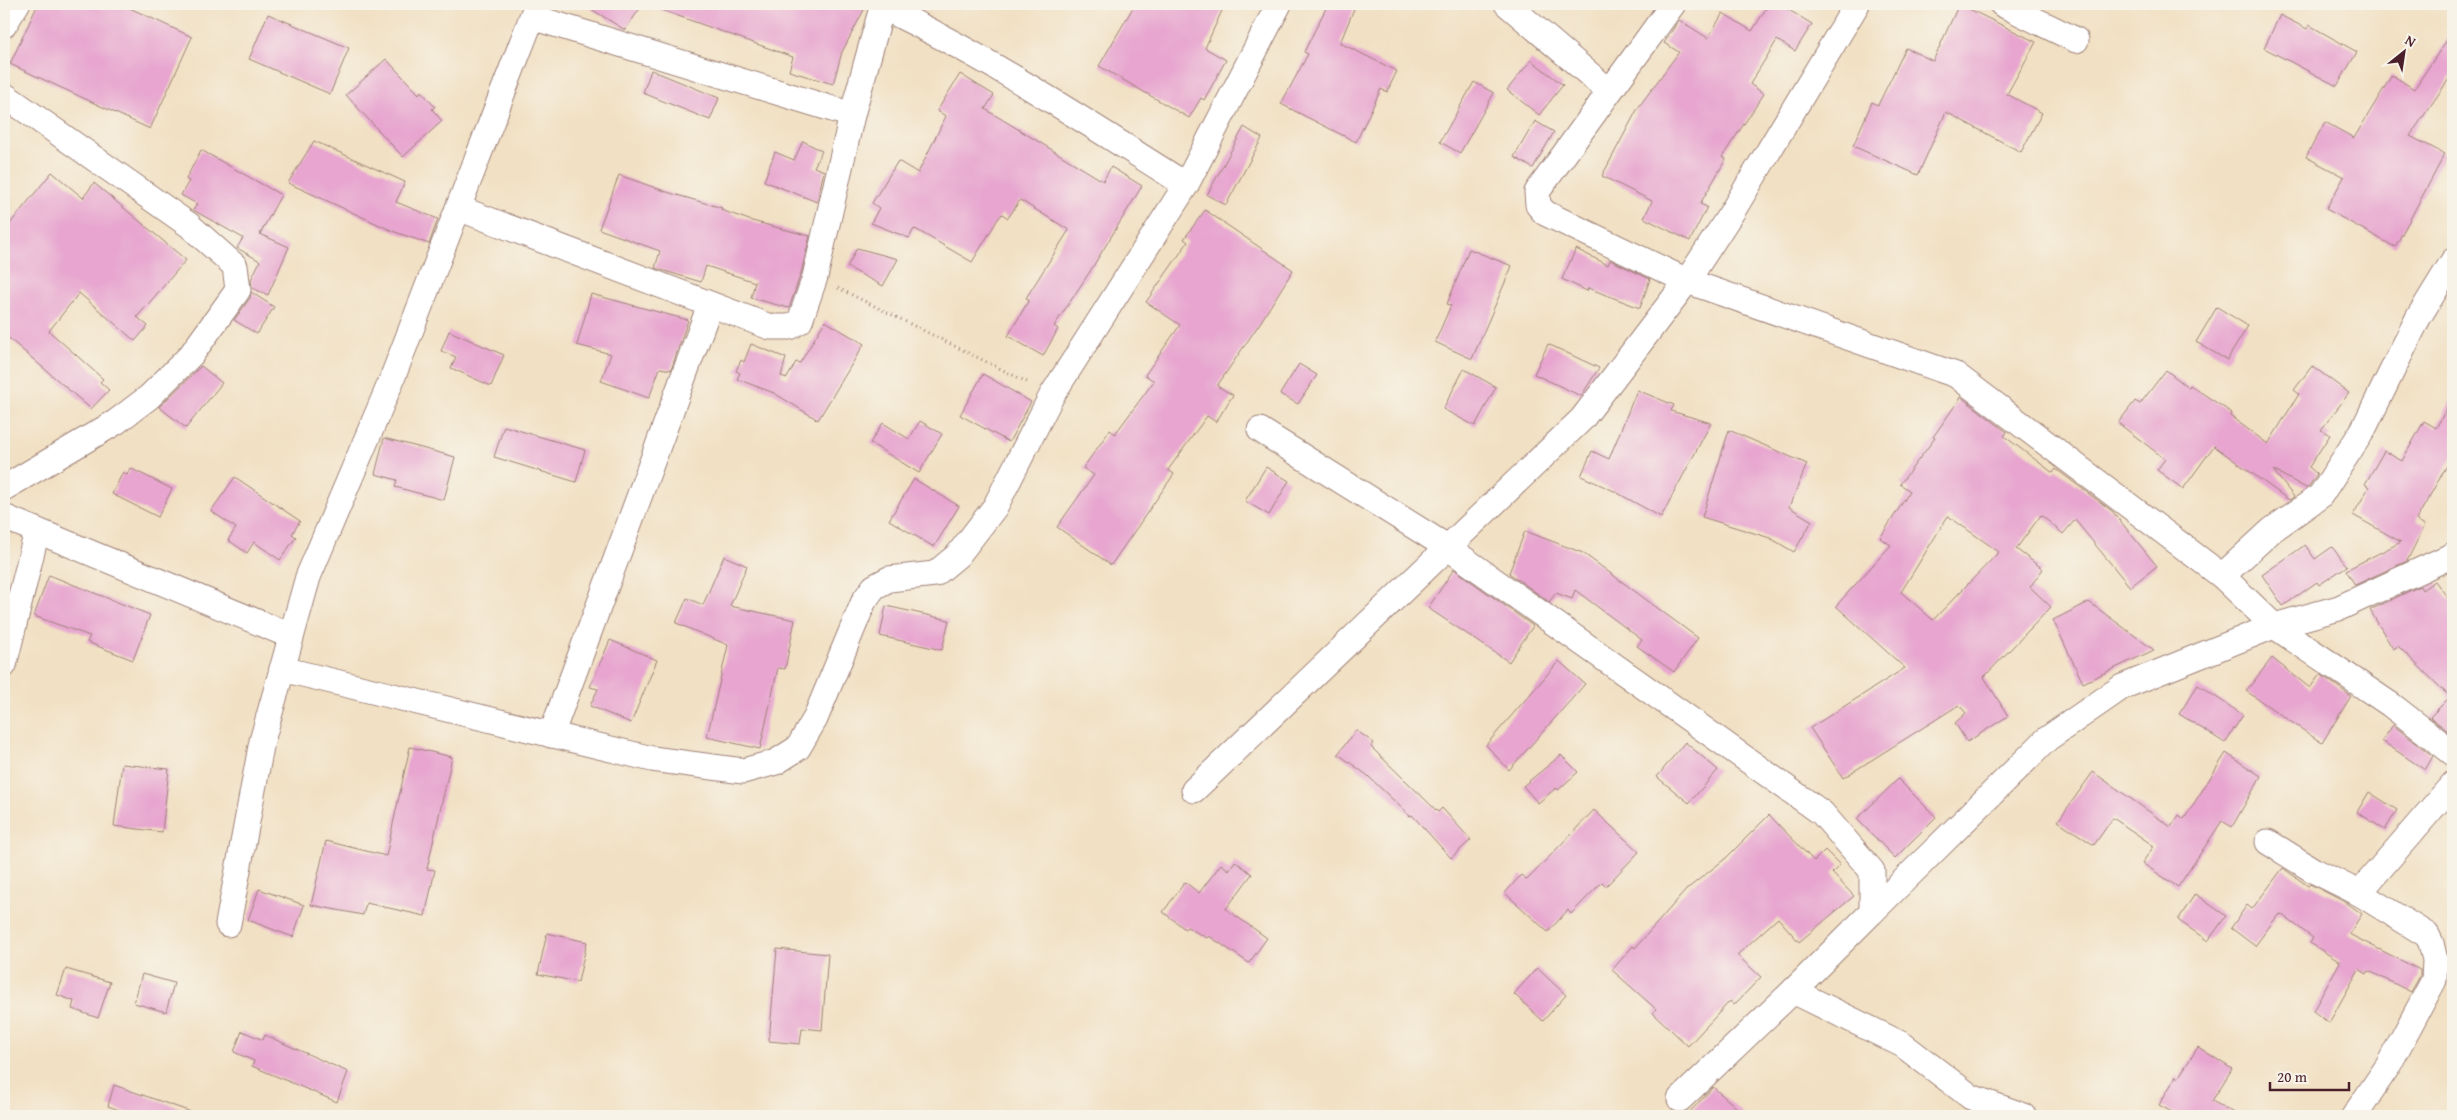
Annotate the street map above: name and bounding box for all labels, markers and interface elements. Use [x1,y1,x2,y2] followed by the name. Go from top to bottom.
[2380,28,2430,78] north arrow
[2401,30,2420,52] text: N
[2270,1060,2348,1092] scale bar
[2277,1066,2308,1087] text: 20 m

